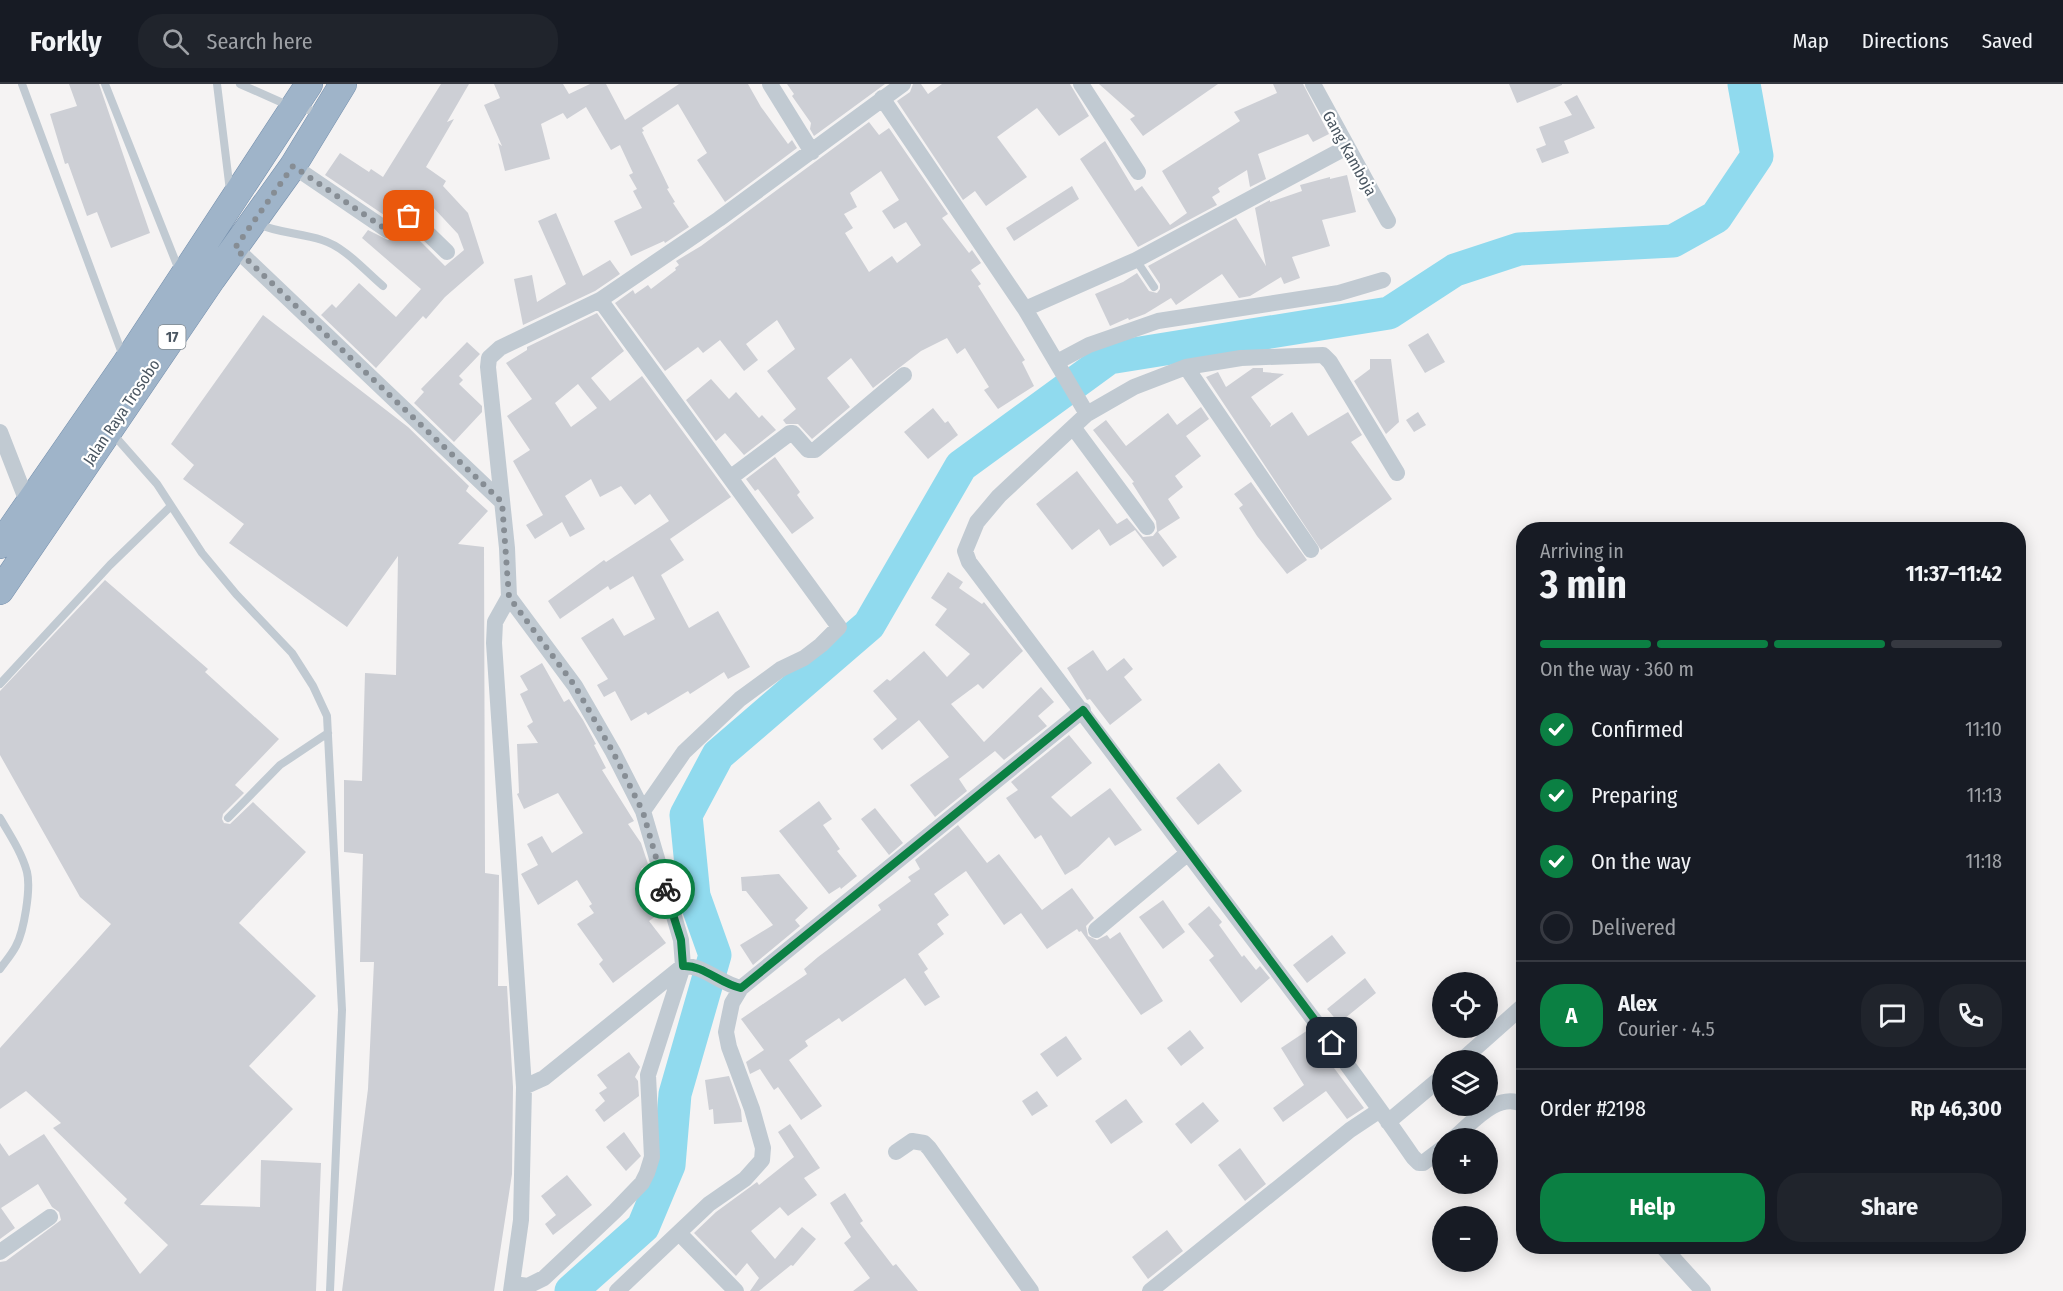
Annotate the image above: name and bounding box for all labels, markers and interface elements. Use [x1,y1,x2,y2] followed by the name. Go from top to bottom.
[138,14,558,68] search box
[30,25,102,58] text: Forkly
[159,25,192,58] icon: search
[207,28,313,55] text: Search here
[1792,28,1829,54] text: Map
[1862,28,1949,54] text: Directions
[1982,28,2033,54] text: Saved
[1318,108,1381,199] street label: Gang Kamboja
[383,190,434,241] pin
[392,199,425,232] icon: bag
[158,325,186,349] road number: 17
[79,356,164,469] street label: Jalan Raya Trosobo
[1540,539,1624,563] text: Arriving in
[1905,560,2002,587] text: 11:37–11:42
[1540,562,1627,608] text: 3 min
[1540,657,1694,681] text: On the way · 360 m
[1540,713,1573,746] icon: check
[1591,716,1684,743] text: Confirmed
[1965,717,2002,741] text: 11:10
[1540,779,1573,812] icon: check
[1591,782,1677,809] text: Preparing
[1966,783,2002,807] text: 11:13
[1540,845,1573,878] icon: check
[1591,848,1691,875] text: On the way
[1965,849,2002,873] text: 11:18
[635,859,695,919] courier
[649,873,682,906] icon: bike
[1591,914,1676,941] text: Delivered
[1432,972,1498,1272] map controls
[1432,972,1498,1038] button: locate
[1861,984,1924,1047] button: chat
[1939,984,2002,1047] button: phone
[1618,990,1657,1017] text: Alex
[1566,1002,1577,1029] text: A
[1306,1017,1357,1068] pin
[1618,1017,1715,1041] text: Courier · 4.5
[1315,1026,1348,1059] icon: home
[1432,1050,1498,1116] button: layers
[1540,1095,1646,1122] text: Order #2198
[1911,1095,2002,1122] text: Rp 46,300
[1432,1128,1498,1194] button: +
[1540,1173,1765,1242] button: Help
[1777,1173,2002,1242] button: Share
[1432,1206,1498,1272] button: −

